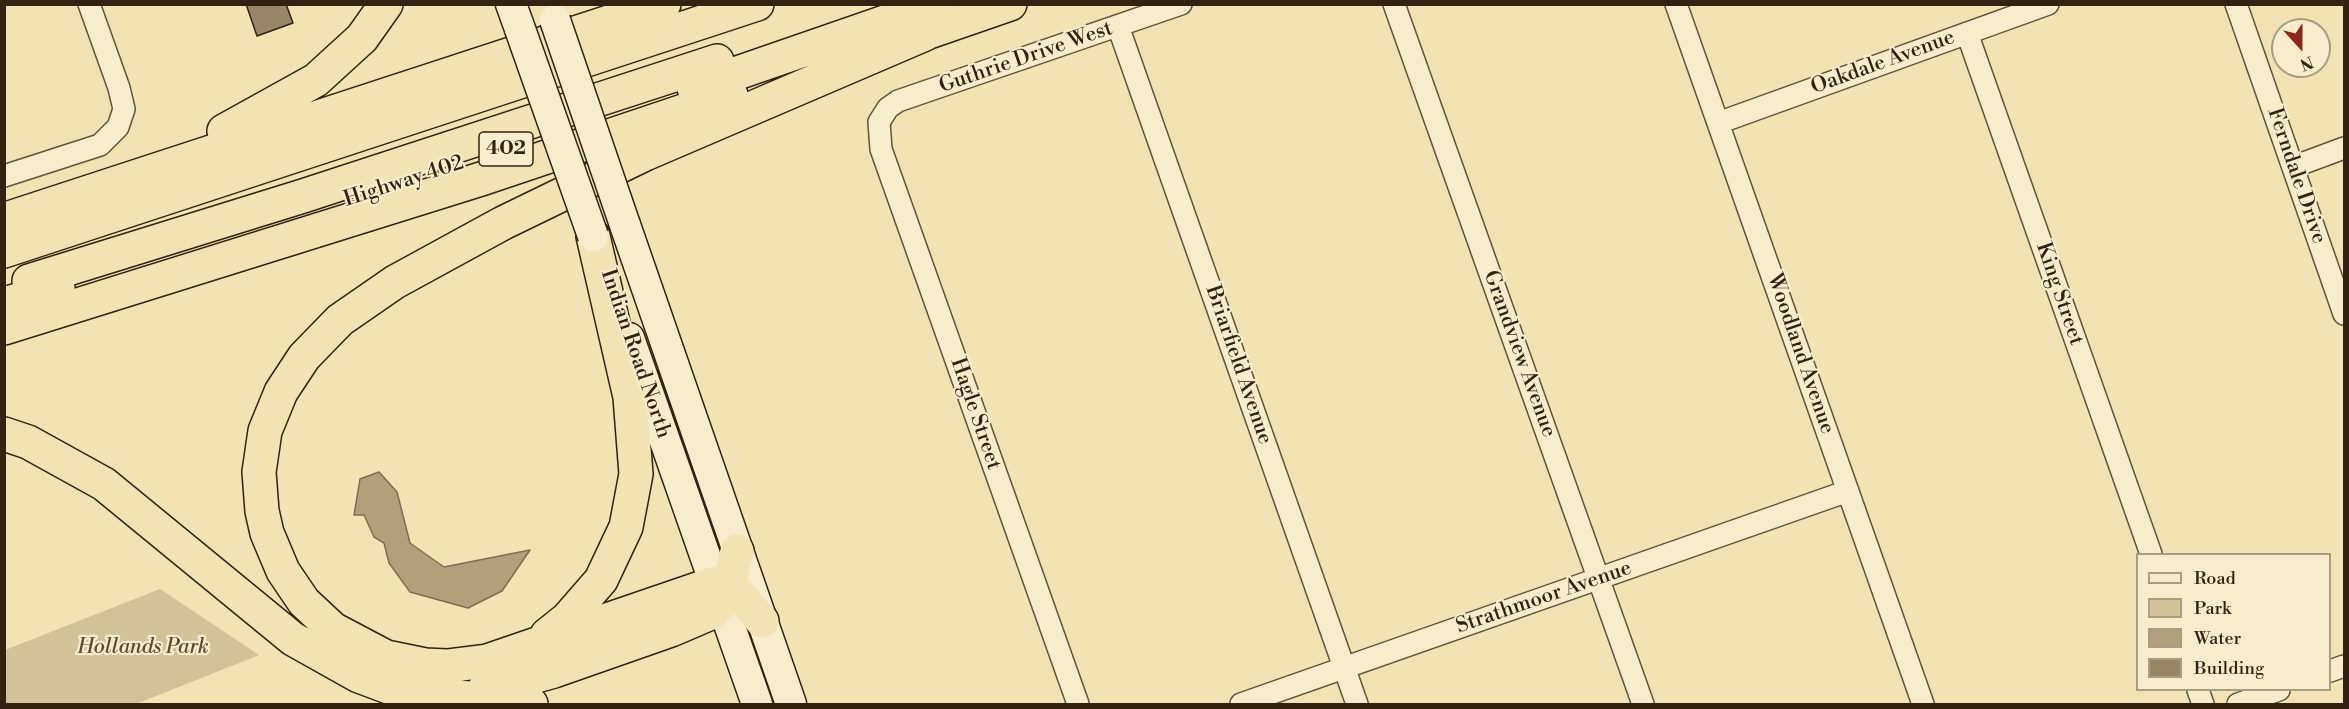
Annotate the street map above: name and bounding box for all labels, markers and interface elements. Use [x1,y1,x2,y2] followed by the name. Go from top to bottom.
[936,16,1116,100] street label: Guthrie Drive West
[2271,18,2331,78] north arrow
[1808,25,1958,101] street label: Oakdale Avenue
[2297,51,2316,75] text: N
[2261,105,2331,247] street label: Ferndale Drive
[479,132,533,166] road number: 402
[341,151,467,213] street label: Highway 402
[2030,239,2088,349] street label: King Street
[594,266,676,442] street label: Indian Road North
[1477,267,1561,441] street label: Grandview Avenue
[1761,270,1839,438] street label: Woodland Avenue
[1199,282,1277,448] street label: Briarfield Avenue
[944,355,1006,473] street label: Hagle Street
[2136,553,2331,691] legend
[1453,556,1635,640] street label: Strathmoor Avenue
[2194,567,2236,590] text: Road
[2194,597,2231,620] text: Park
[2194,627,2241,650] text: Water
[77,635,209,661] park label: Hollands Park
[2194,657,2264,680] text: Building

